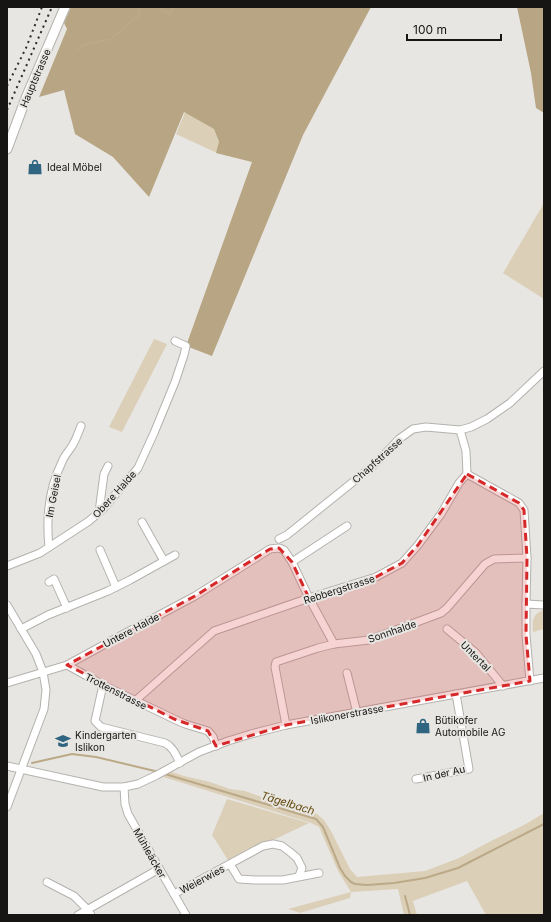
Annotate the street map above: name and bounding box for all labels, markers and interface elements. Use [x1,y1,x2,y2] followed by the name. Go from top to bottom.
[407,16,501,42] scale bar
[413,22,447,37] text: 100 m
[17,47,53,109] street label: Hauptstrasse
[26,158,44,176] shop icon: Ideal Möbel
[47,161,102,173] place label: Ideal Möbel
[350,434,404,485] street label: Chapfstrasse
[90,468,138,520] street label: Obere Halde
[43,473,63,519] street label: Im Geisel
[302,572,376,606] street label: Rebbergstrasse
[101,610,161,650] street label: Untere Halde
[366,617,418,645] street label: Sonnhalde
[458,638,494,674] street label: Untertal
[83,670,149,712] street label: Trottenstrasse
[310,702,385,726] street label: Islikonerstrasse
[435,714,505,738] place label: Bütikofer Automobile AG
[414,717,432,735] shop icon: Bütikofer Automobile AG
[75,729,136,753] place label: Kindergarten Islikon
[54,732,72,750] school or university icon: Kindergarten Islikon
[422,762,466,784] street label: In der Au
[259,788,317,818] water label: Tägelbach
[131,826,169,880] street label: Mühleäcker
[178,862,226,896] street label: Weierwies

